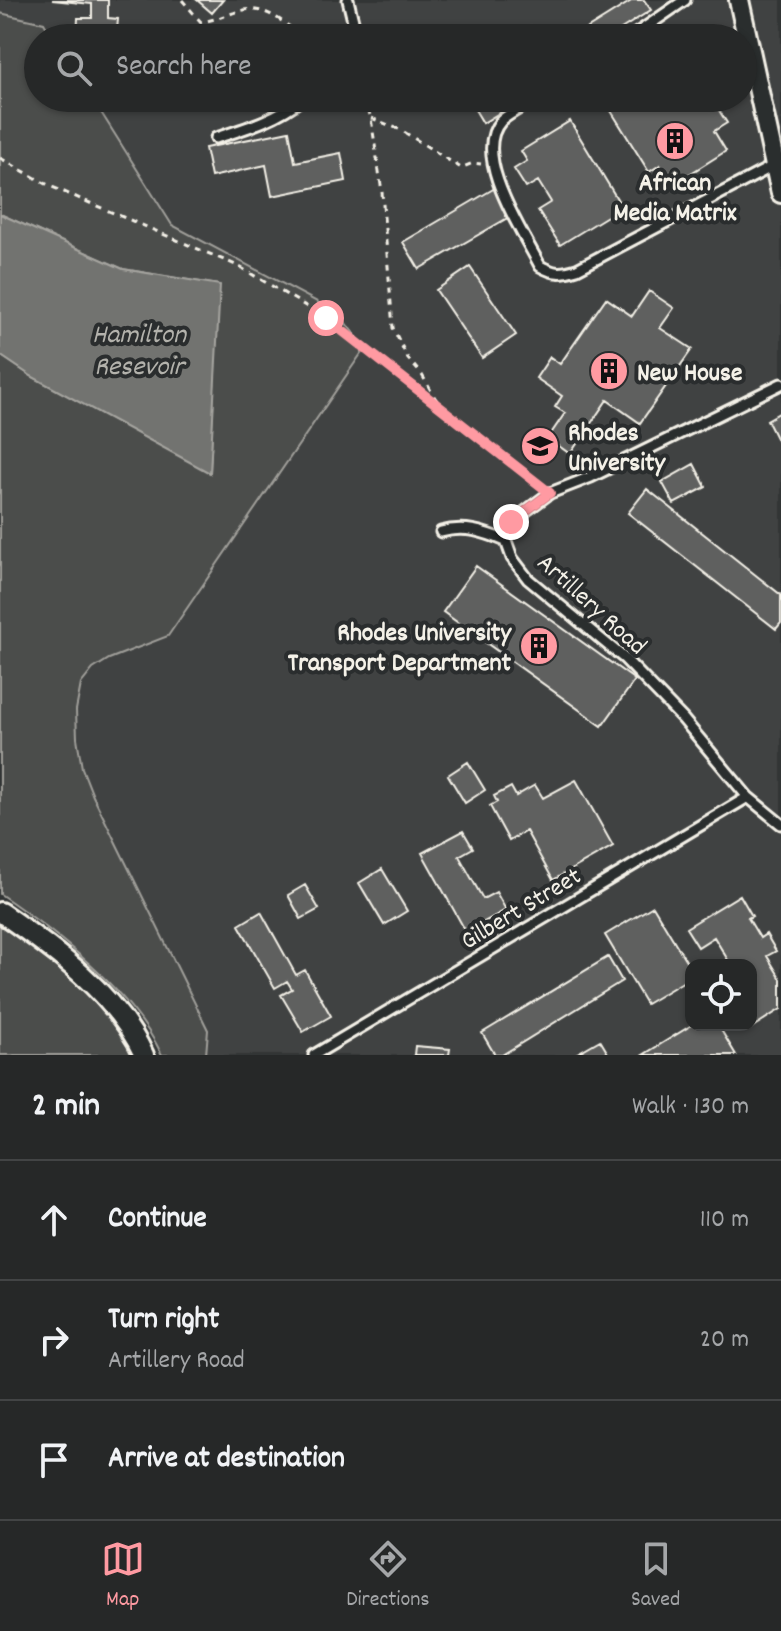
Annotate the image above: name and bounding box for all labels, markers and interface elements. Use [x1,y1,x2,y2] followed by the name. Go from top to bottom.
[24,24,757,112] search box
[52,46,96,90] icon: search
[116,47,252,90] text: Search here
[654,120,696,162] building icon: African Media Matrix
[614,166,737,233] place label: African Media Matrix
[308,300,344,336] route start
[92,317,187,389] water label: Hamilton Resevoir
[588,350,630,392] building icon: New House
[637,356,742,393] place label: New House
[568,416,667,483] place label: Rhodes University
[519,425,561,467] school or university icon: Rhodes University
[493,504,529,540] route end
[527,546,654,665] street label: Artillery Road
[288,616,512,683] place label: Rhodes University Transport Department
[518,625,560,667] building icon: Rhodes University Transport Department
[454,859,590,961] street label: Gilbert Street
[685,959,757,1031] map controls
[685,959,757,1031] button: locate
[32,1083,100,1132] text: 2 min
[632,1089,749,1126] text: Walk · 130 m
[32,1198,76,1242] icon: ahead
[108,1199,207,1242] text: Continue
[700,1202,749,1239] text: 110 m
[108,1300,219,1343] text: Turn right
[32,1318,76,1362] icon: right
[700,1322,749,1359] text: 20 m
[108,1343,245,1380] text: Artillery Road
[32,1438,76,1482] icon: arrive
[108,1439,345,1482] text: Arrive at destination
[101,1537,145,1616] tab: Map
[346,1537,430,1616] tab: Directions
[631,1537,680,1616] tab: Saved

